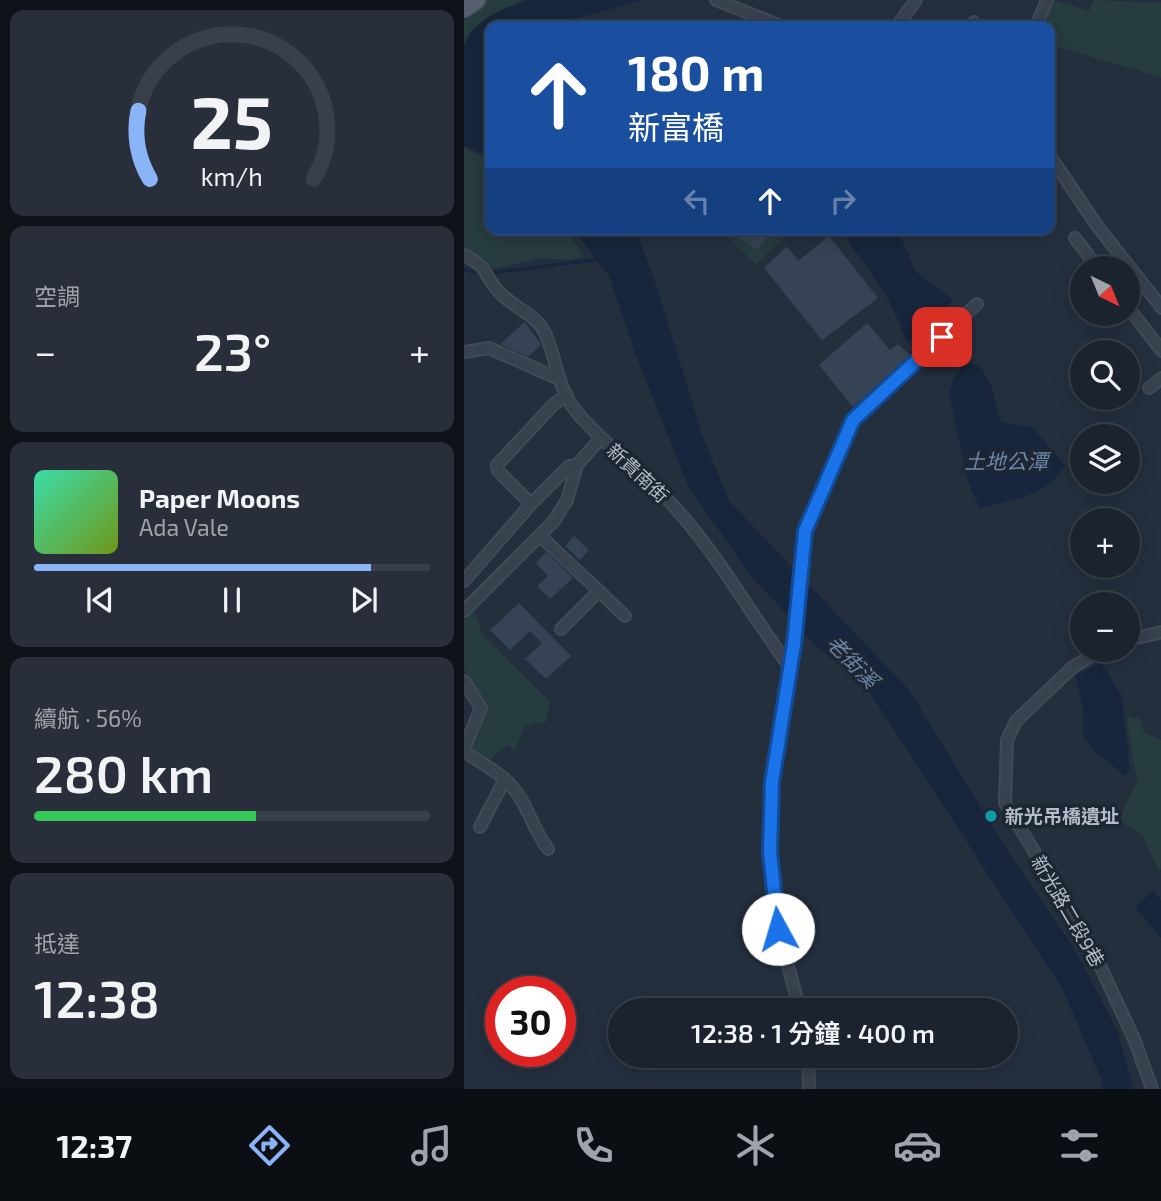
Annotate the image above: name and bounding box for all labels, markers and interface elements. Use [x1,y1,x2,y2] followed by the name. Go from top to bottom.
[628,42,764,101] text: 180 m
[513,49,604,140] icon: ahead
[191,76,273,164] text: 25
[628,107,724,145] text: 新富橋
[201,161,263,191] text: km/h
[678,182,716,220] icon: left
[751,182,789,220] icon: ahead
[824,182,862,220] icon: right
[1070,256,1140,326] north arrow
[1070,256,1140,662] map controls
[34,282,80,310] text: 空調
[912,307,972,367] pin
[923,318,961,356] icon: arrive
[194,319,271,381] text: 23°
[34,328,56,374] text: −
[409,328,430,374] text: +
[1070,340,1140,410] button: search
[1070,424,1140,494] button: layers
[603,438,674,507] street label: 新貴南街
[964,448,1052,473] water label: 土地公潭
[139,482,300,513] text: Paper Moons
[1070,508,1140,578] button: +
[139,513,229,541] text: Ada Vale
[81,581,119,619] icon: previous
[213,581,251,619] icon: pause
[345,581,383,619] icon: next
[1070,592,1140,662] button: −
[822,630,886,694] water label: 老街溪
[34,704,142,732] text: 續航 · 56%
[34,741,213,803] text: 280 km
[1005,804,1119,827] place label: 新光吊橋遺址
[983,808,999,824] marker: 新光吊橋遺址
[1027,851,1110,971] street label: 新光路二段9巷
[741,892,815,966] position arrow
[34,929,80,957] text: 抵達
[34,966,160,1028] text: 12:38
[485,976,576,1067] speed limit sign: 30
[691,1017,935,1048] text: 12:38 · 1 分鐘 · 400 m
[245,1121,294,1170] icon: directions
[407,1121,456,1170] icon: music
[569,1121,618,1170] icon: phone
[731,1121,780,1170] icon: climate
[893,1121,942,1170] icon: car
[1055,1121,1104,1170] icon: filters
[57,1126,132,1164] text: 12:37

